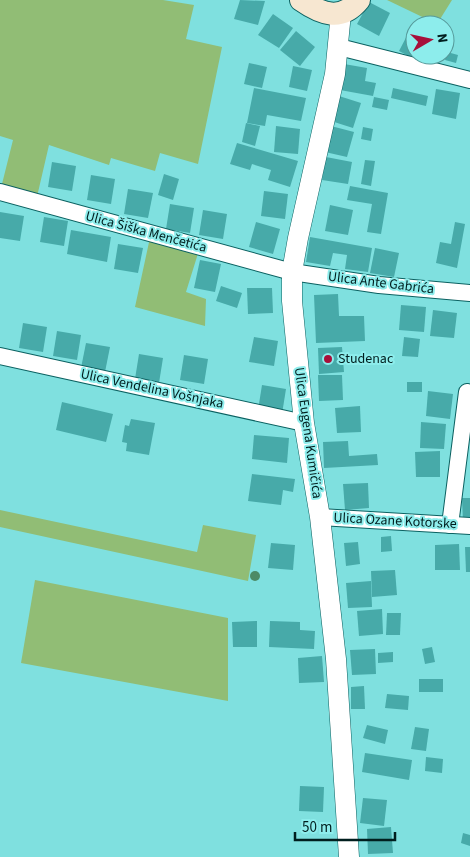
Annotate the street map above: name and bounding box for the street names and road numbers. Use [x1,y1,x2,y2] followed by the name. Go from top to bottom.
[83,206,209,258] street label: Ulica Šiška Menčetića
[327,267,435,299] street label: Ulica Ante Gabrića
[79,364,225,414] street label: Ulica Vendelina Vošnjaka
[289,366,327,500] street label: Ulica Eugena Kumičića
[333,508,457,534] street label: Ulica Ozane Kotorske

